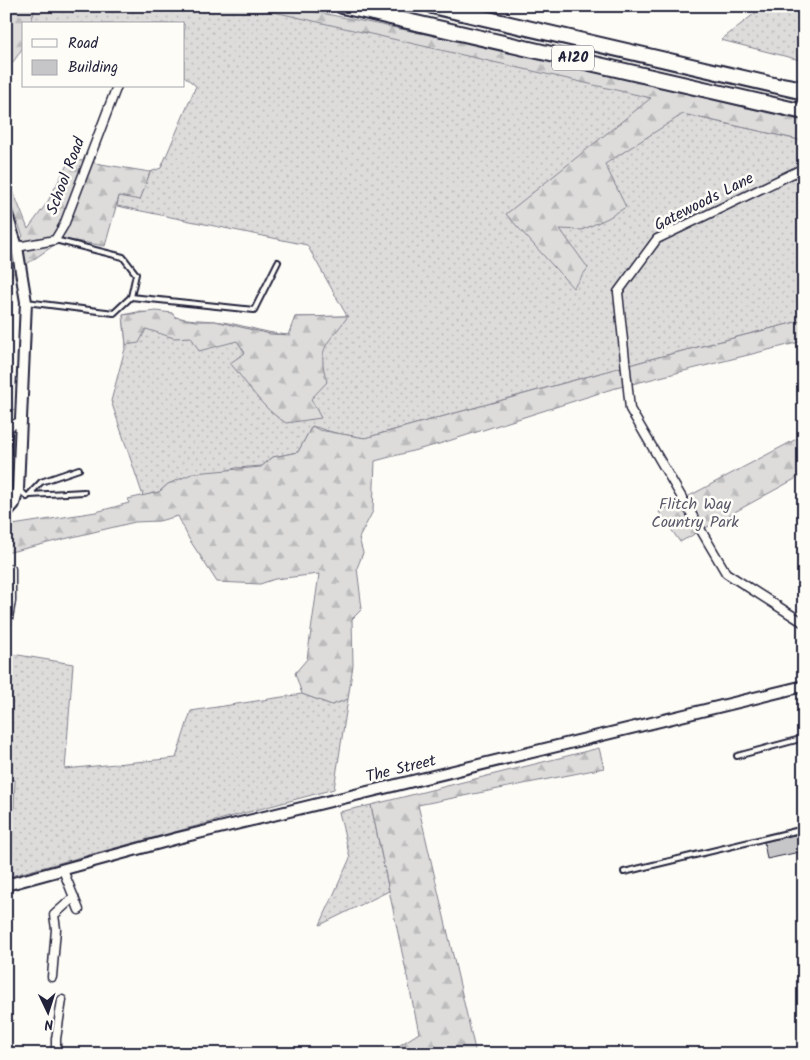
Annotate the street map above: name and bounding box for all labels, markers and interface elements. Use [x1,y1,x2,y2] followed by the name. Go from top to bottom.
[22,22,185,88] legend
[68,32,99,56] text: Road
[552,46,594,70] road number: A120
[68,56,118,80] text: Building
[40,133,93,218] street label: School Road
[650,166,758,238] street label: Gatewoods Lane
[651,492,739,535] park label: Flitch Way Country Park
[363,748,439,790] street label: The Street
[22,988,72,1038] north arrow
[44,1013,54,1035] text: N

